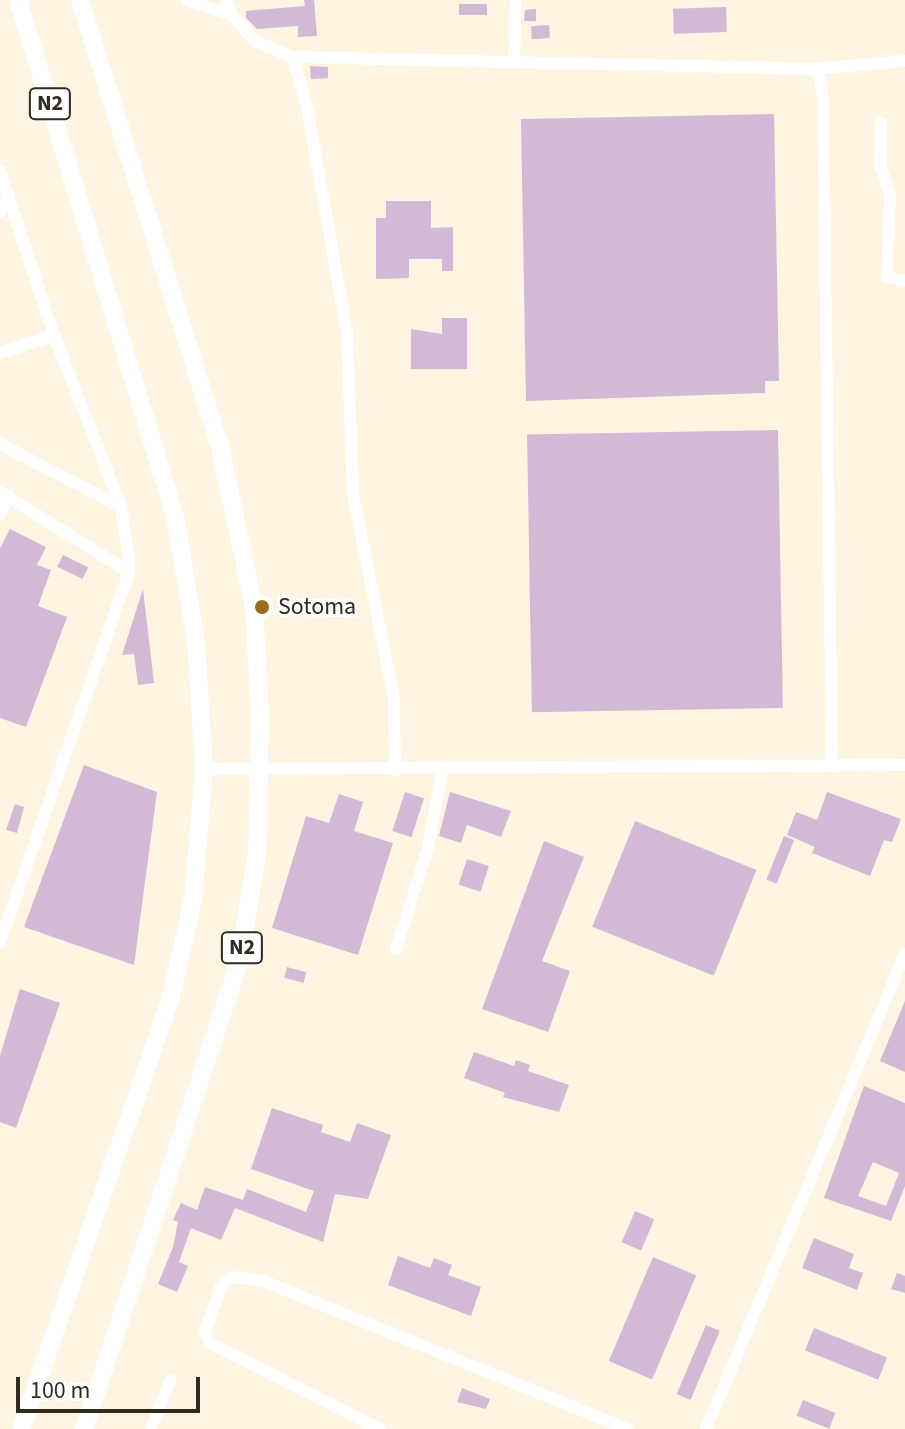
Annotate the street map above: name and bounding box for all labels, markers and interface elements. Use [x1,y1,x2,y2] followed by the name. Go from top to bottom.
[28,86,72,122] road number: N2
[278,593,356,621] place label: Sotoma
[253,598,271,616] marker: Sotoma
[220,930,264,966] road number: N2
[20,1361,204,1411] scale bar
[30,1373,90,1408] text: 100 m

